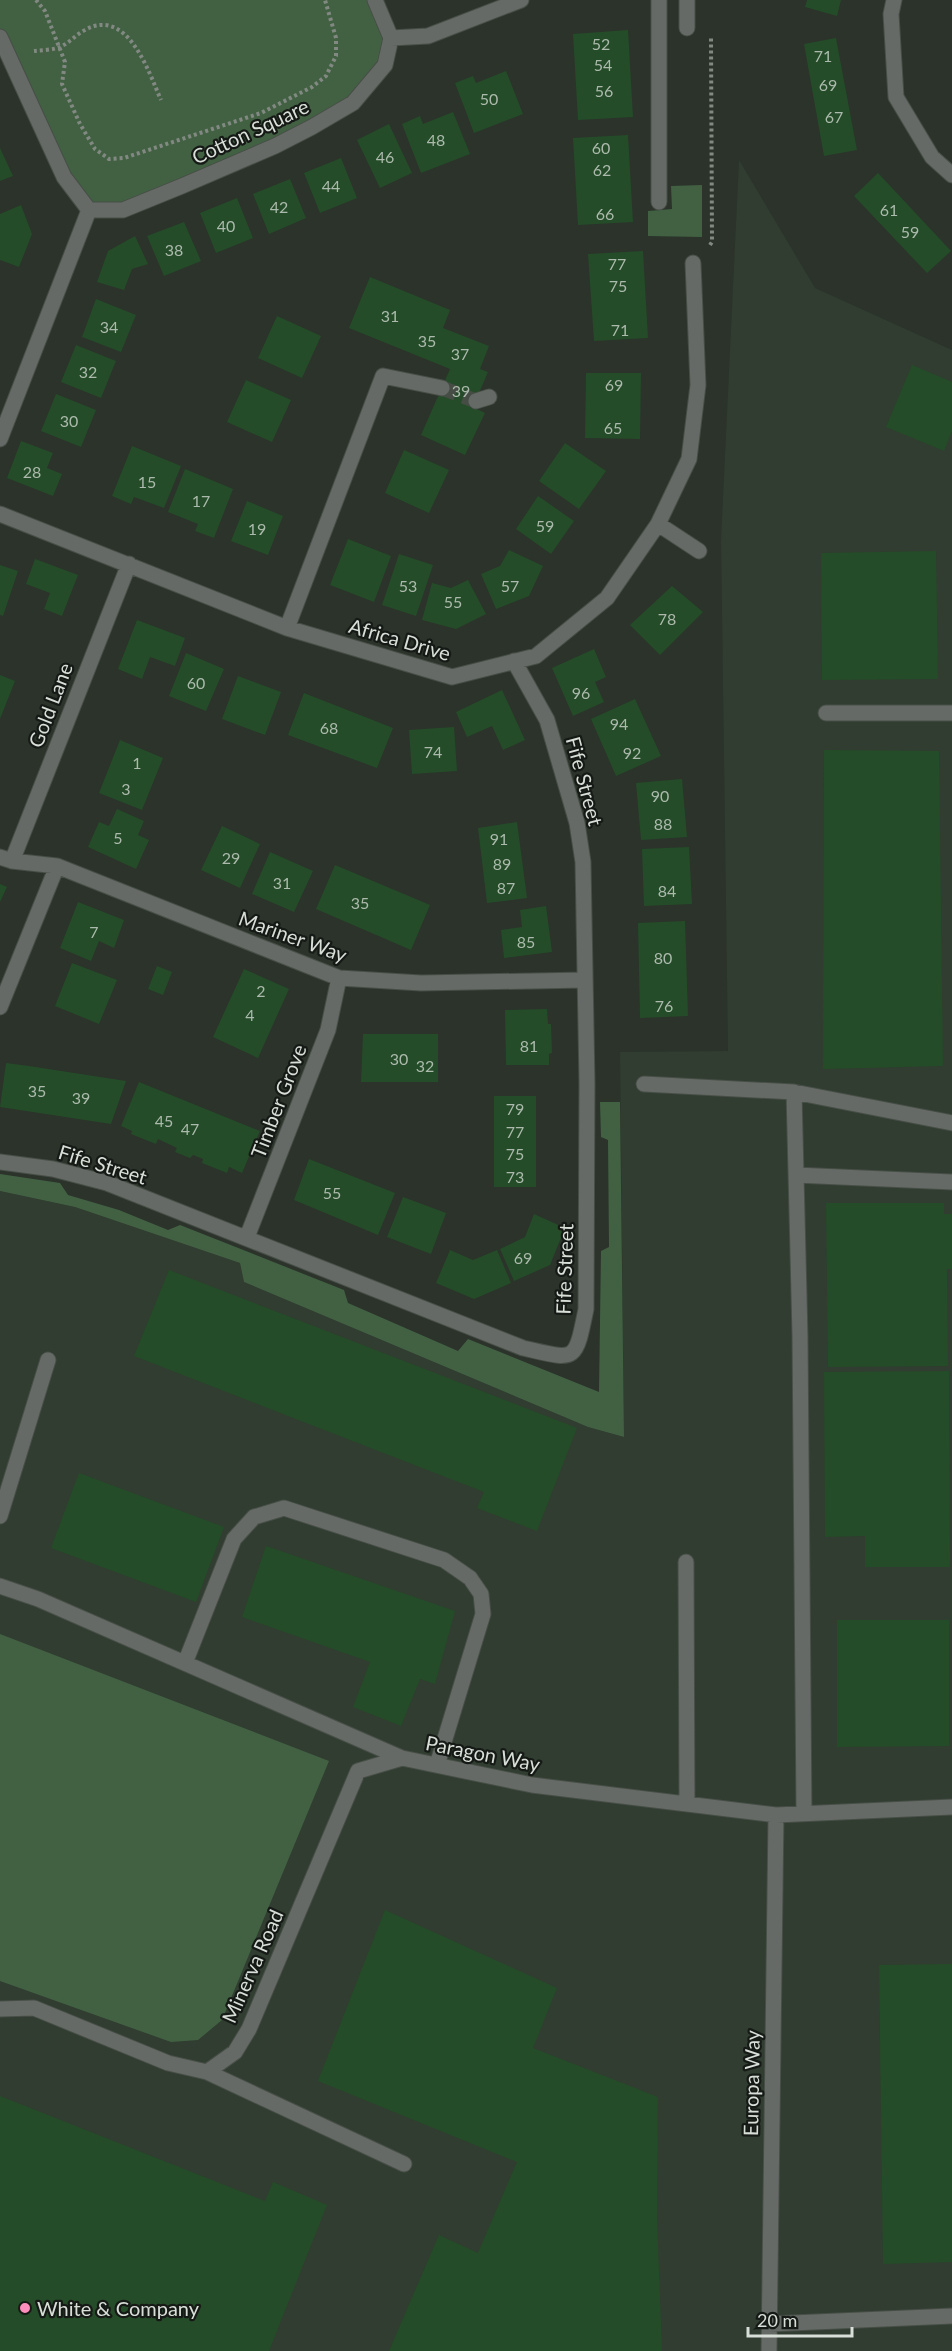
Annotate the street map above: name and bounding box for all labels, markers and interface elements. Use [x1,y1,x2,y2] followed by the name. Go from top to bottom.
[592,34,610,53] house number: 52
[814,46,832,65] house number: 71
[594,55,612,74] house number: 54
[819,75,837,94] house number: 69
[595,81,613,100] house number: 56
[480,89,498,108] house number: 50
[188,93,312,169] street label: Cotton Square
[825,107,843,126] house number: 67
[427,130,445,149] house number: 48
[592,138,610,157] house number: 60
[376,147,394,166] house number: 46
[593,160,611,179] house number: 62
[322,176,340,195] house number: 44
[270,197,288,216] house number: 42
[880,200,898,219] house number: 61
[596,204,614,223] house number: 66
[217,216,235,235] house number: 40
[901,222,919,241] house number: 59
[165,240,183,259] house number: 38
[608,254,626,273] house number: 77
[609,276,627,295] house number: 75
[381,306,399,325] house number: 31
[100,317,118,336] house number: 34
[611,320,629,339] house number: 71
[418,331,436,350] house number: 35
[451,344,469,363] house number: 37
[79,362,97,381] house number: 32
[605,375,623,394] house number: 69
[452,381,470,400] house number: 39
[60,411,78,430] house number: 30
[604,418,622,437] house number: 65
[23,462,41,481] house number: 28
[138,472,156,491] house number: 15
[192,491,210,510] house number: 17
[536,516,554,535] house number: 59
[248,519,266,538] house number: 19
[399,576,417,595] house number: 53
[501,576,519,595] house number: 57
[444,592,462,611] house number: 55
[658,609,676,628] house number: 78
[346,613,454,665] street label: Africa Drive
[23,659,77,751] street label: Gold Lane
[187,673,205,692] house number: 60
[572,683,590,702] house number: 96
[610,714,628,733] house number: 94
[320,718,338,737] house number: 68
[562,734,608,828] street label: Fife Street
[424,742,442,761] house number: 74
[623,743,641,762] house number: 92
[132,753,142,772] house number: 1
[121,779,131,798] house number: 3
[651,786,669,805] house number: 90
[654,814,672,833] house number: 88
[113,828,123,847] house number: 5
[490,829,508,848] house number: 91
[222,848,240,867] house number: 29
[493,854,511,873] house number: 89
[273,873,291,892] house number: 31
[497,878,515,897] house number: 87
[658,881,676,900] house number: 84
[351,893,369,912] house number: 35
[236,905,351,967] street label: Mariner Way
[89,922,99,941] house number: 7
[517,932,535,951] house number: 85
[654,948,672,967] house number: 80
[256,981,266,1000] house number: 2
[655,996,673,1015] house number: 76
[245,1005,255,1024] house number: 4
[520,1036,538,1055] house number: 81
[245,1041,311,1161] street label: Timber Grove
[390,1049,408,1068] house number: 30
[416,1056,434,1075] house number: 32
[28,1081,46,1100] house number: 35
[72,1088,90,1107] house number: 39
[506,1099,524,1118] house number: 79
[155,1111,173,1130] house number: 45
[181,1119,199,1138] house number: 47
[506,1122,524,1141] house number: 77
[56,1139,150,1189] street label: Fife Street
[506,1144,524,1163] house number: 75
[506,1167,524,1186] house number: 73
[323,1183,341,1202] house number: 55
[550,1223,578,1315] street label: Fife Street
[514,1248,532,1267] house number: 69
[424,1730,543,1776] street label: Paragon Way
[216,1906,288,2026] street label: Minerva Road
[738,2029,764,2136] street label: Europa Way
[37,2296,200,2320] place label: White & Company
[748,2300,852,2338] scale bar
[18,2301,32,2315] marker: White & Company
[757,2309,797,2331] text: 20 m

